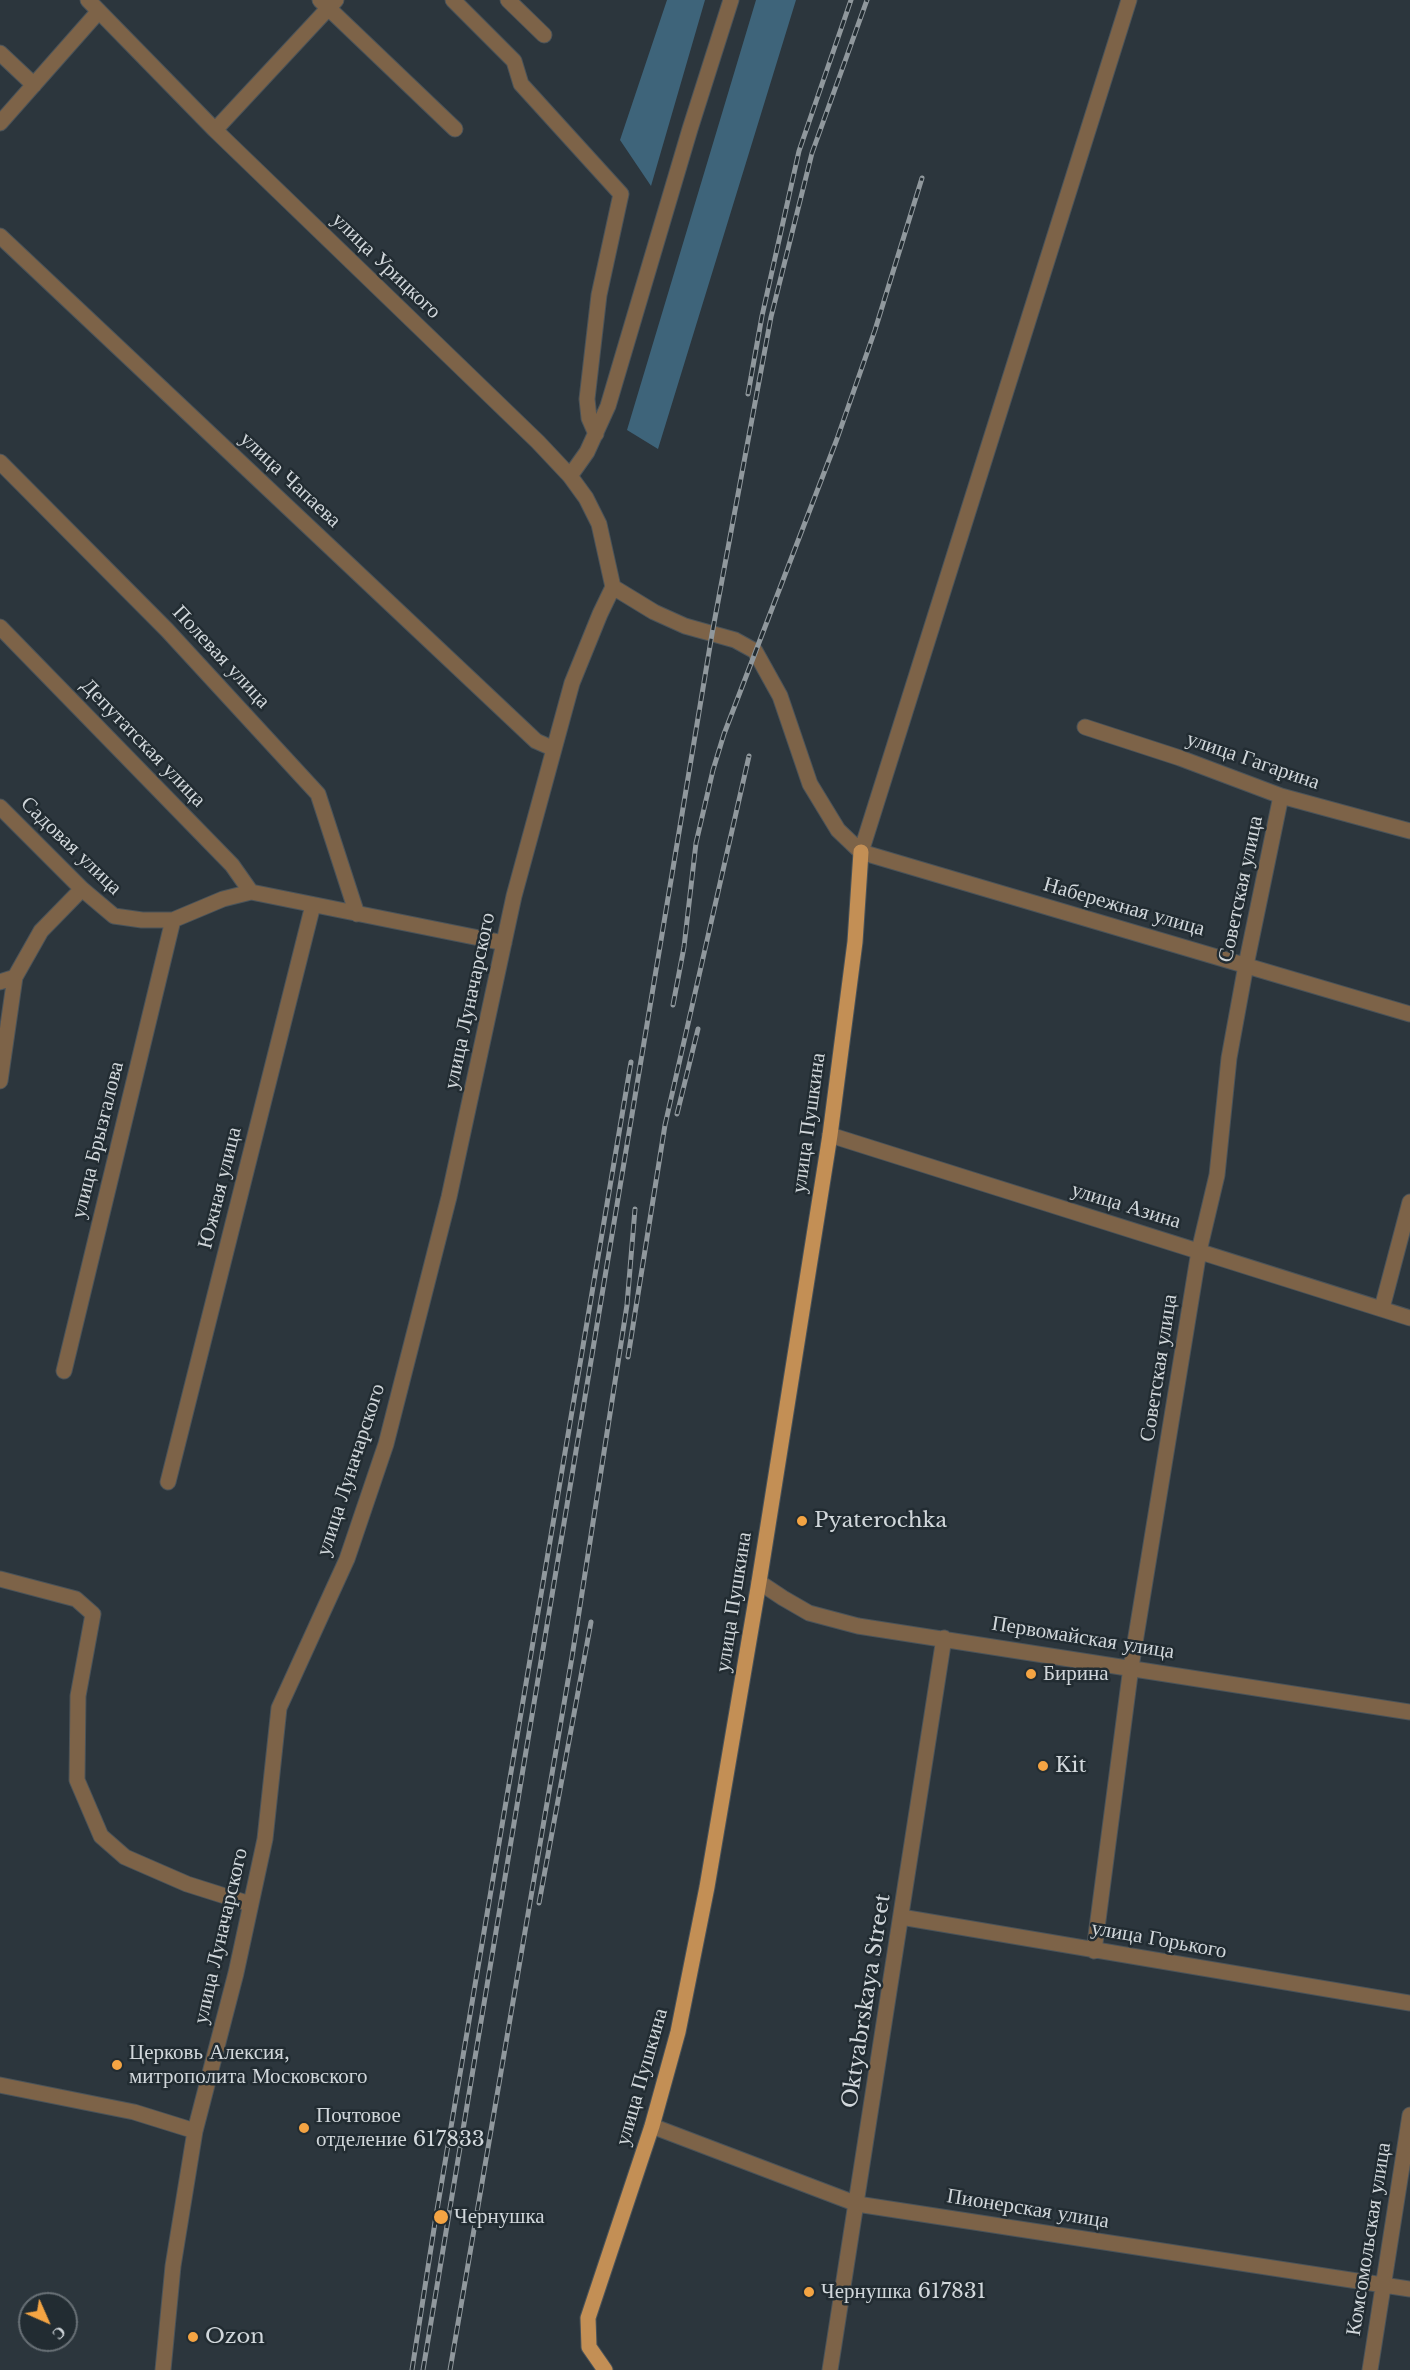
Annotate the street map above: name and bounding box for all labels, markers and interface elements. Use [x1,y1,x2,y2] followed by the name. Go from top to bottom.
[326,208,446,324] street label: улица Урицкого
[234,427,346,533] street label: улица Чапаева
[167,600,275,714] street label: Полевая улица
[75,673,211,813] street label: Депутатская улица
[1183,726,1323,796] street label: улица Гагарина
[15,791,127,901] street label: Садовая улица
[1213,813,1269,965] street label: Советская улица
[1040,872,1208,942] street label: Набережная улица
[439,910,501,1092] street label: улица Луначарского
[787,1051,831,1195] street label: улица Пушкина
[66,1059,130,1221] street label: улица Брызгалова
[193,1125,247,1251] street label: Южная улица
[1068,1177,1184,1235] street label: улица Азина
[1135,1292,1183,1444] street label: Советская улица
[311,1381,391,1559] street label: улица Луначарского
[814,1508,947,1534] place label: Pyaterochka
[795,1514,809,1528] marker: Pyaterochka
[710,1530,758,1674] street label: улица Пушкина
[990,1611,1176,1665] street label: Первомайская улица
[1043,1661,1109,1687] place label: Бирина
[1024,1667,1038,1681] marker: Бирина
[1055,1753,1086,1779] place label: Kit
[1036,1759,1050,1773] marker: Kit
[189,1846,253,2026] street label: улица Луначарского
[838,1892,896,2110] street label: Oktyabrskaya Street
[1089,1916,1229,1964] street label: улица Горького
[610,2005,674,2149] street label: улица Пушкина
[129,2040,367,2090] place label: Церковь Алексия, митрополита Московского
[110,2058,124,2072] marker: Церковь Алексия, митрополита Московского
[316,2103,485,2153] place label: Почтовое отделение 617833
[297,2121,311,2135] marker: Почтовое отделение 617833
[1341,2141,1397,2337] street label: Комсомольская улица
[945,2184,1111,2234] street label: Пионерская улица
[454,2204,545,2230] place label: Чернушка
[432,2208,450,2226] marker: Чернушка
[821,2279,986,2305] place label: Чернушка 617831
[802,2285,816,2299] marker: Чернушка 617831
[18,2292,78,2352] north arrow
[48,2322,70,2344] text: С
[205,2324,265,2350] place label: Ozon
[186,2330,200,2344] marker: Ozon

